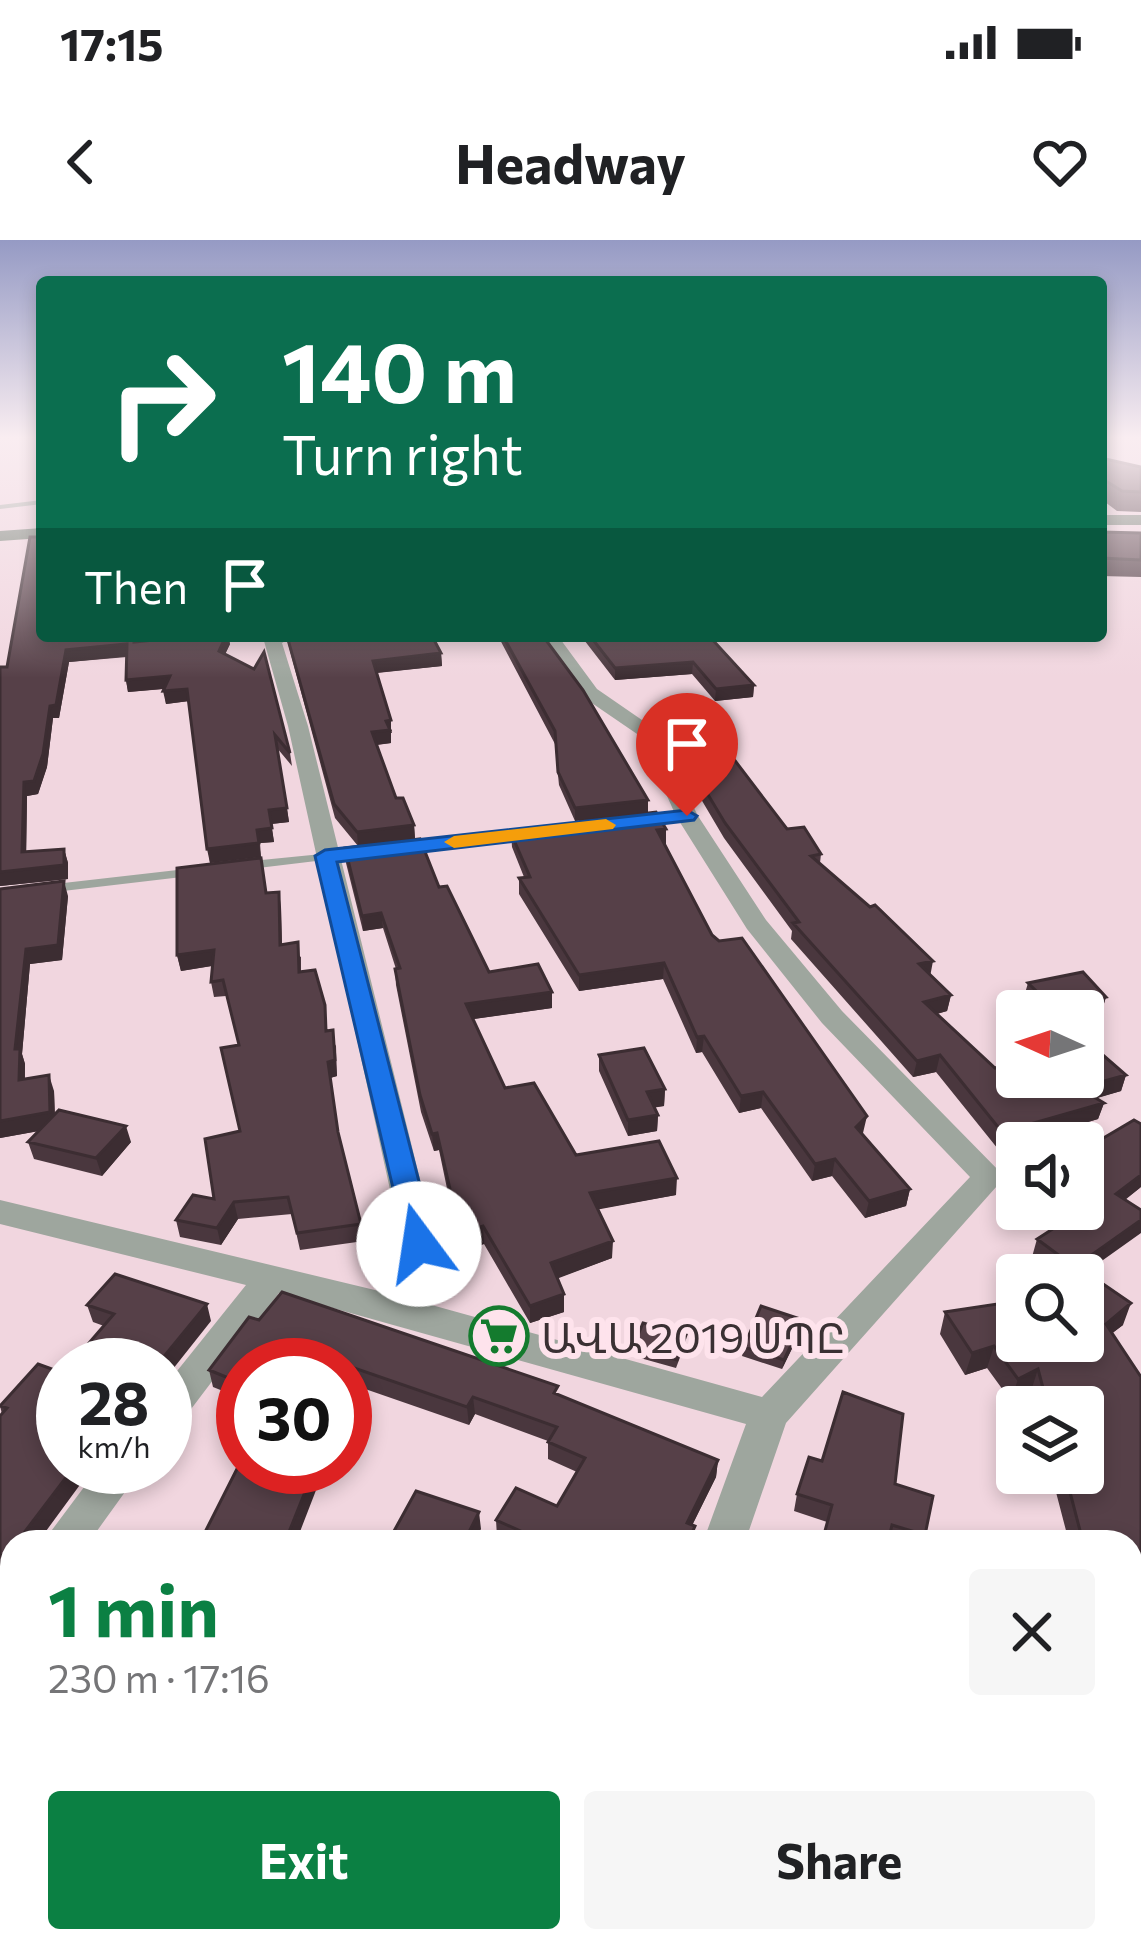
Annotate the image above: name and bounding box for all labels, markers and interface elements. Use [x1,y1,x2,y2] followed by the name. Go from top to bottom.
[60,15,164,70] text: 17:15
[48,129,114,195] icon: back
[455,129,686,195] text: Headway
[1027,129,1093,195] icon: heart
[282,318,517,420] text: 140 m
[84,324,240,480] icon: right
[282,420,523,486] text: Turn right
[212,552,278,618] icon: arrive
[84,558,188,613] text: Then
[636,693,738,816] pin
[654,711,720,777] icon: arrive
[996,990,1104,1098] north arrow
[996,990,1104,1494] map controls
[996,1122,1104,1230] button: sound
[356,1181,482,1307] position arrow
[996,1254,1104,1362] button: search
[468,1305,530,1367] supermarket icon: ԱՎԱ 2019 ՍՊԸ
[541,1310,845,1362] place label: ԱՎԱ 2019 ՍՊԸ
[216,1338,372,1494] speed limit sign: 30
[79,1364,149,1437] text: 28
[996,1386,1104,1494] button: layers
[78,1427,150,1464] text: km/h
[48,1564,219,1652] text: 1 min
[969,1569,1095,1695] button: close
[48,1653,270,1701] text: 230 m · 17:16
[48,1791,560,1929] button: Exit
[584,1791,1095,1929] button: Share

